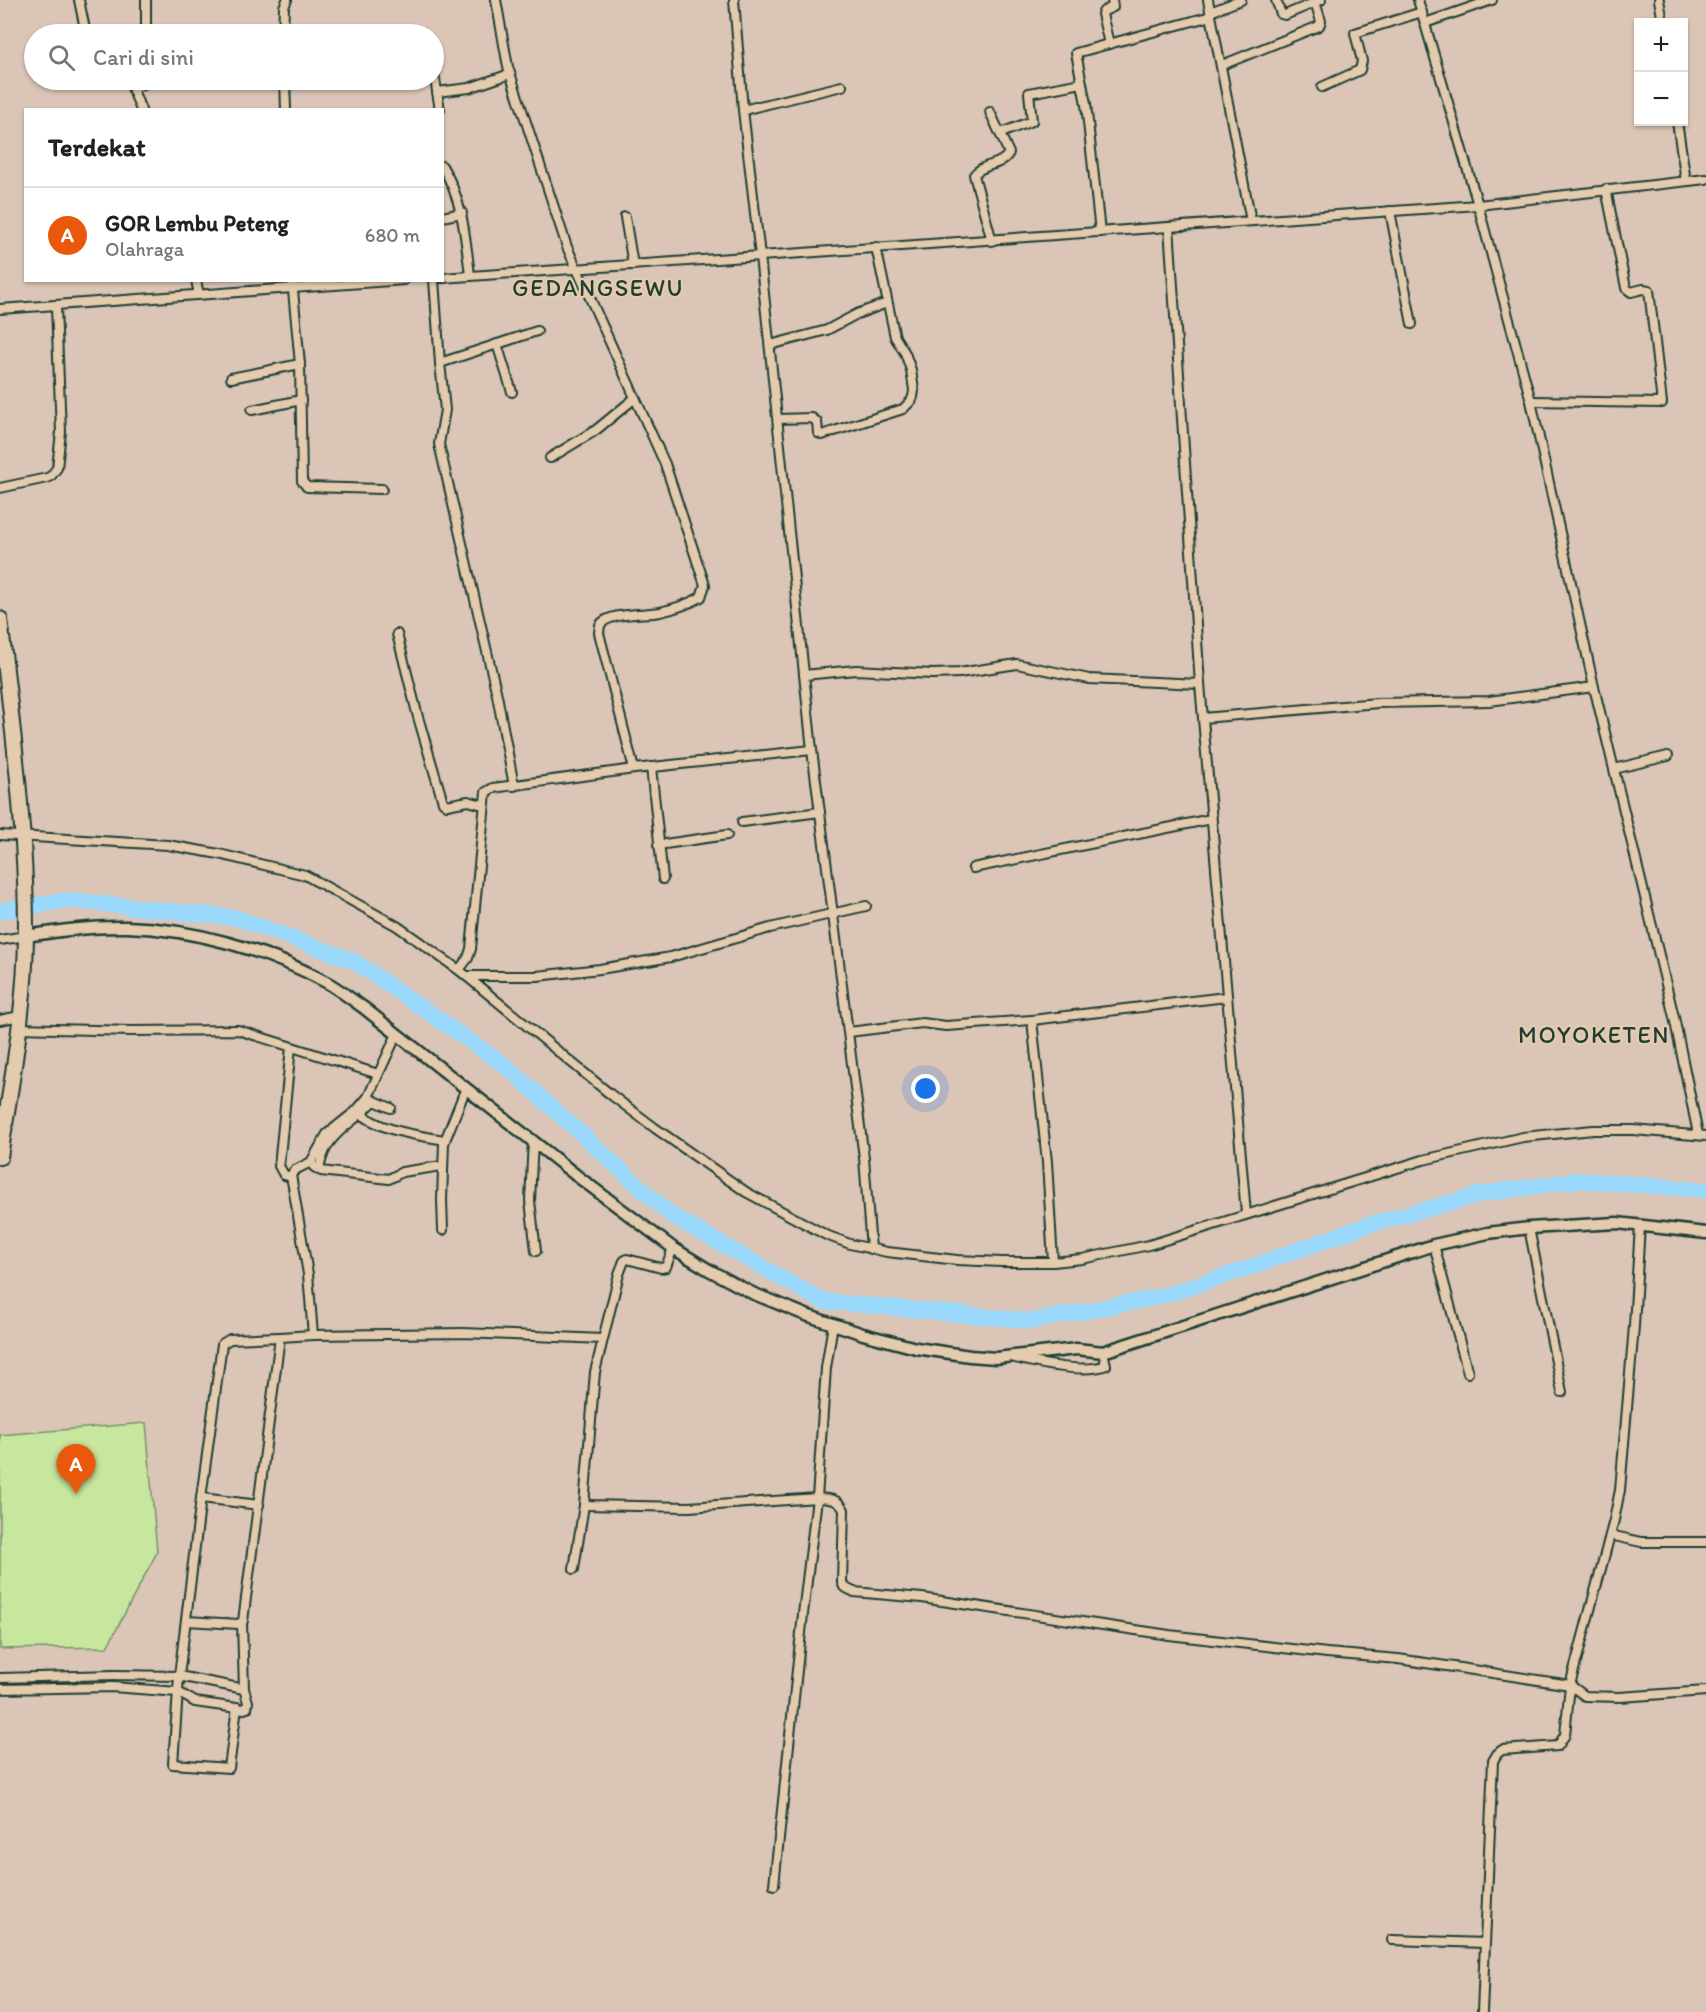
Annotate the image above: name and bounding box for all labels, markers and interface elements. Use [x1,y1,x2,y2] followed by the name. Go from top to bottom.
[1634,18,1688,126] map controls
[1634,18,1688,72] button: +
[24,24,444,90] search box
[45,41,78,74] icon: search
[93,44,194,71] text: Cari di sini
[1634,72,1688,126] button: −
[48,131,146,163] text: Terdekat
[105,210,289,237] text: GOR Lembu Peteng
[61,223,74,247] text: A
[365,223,420,247] text: 680 m
[105,237,184,261] text: Olahraga
[512,273,684,302] district label: GEDANGSEWU
[1518,1020,1670,1049] district label: MOYOKETEN
[911,1074,940,1103] your location
[56,1444,96,1494] pin: A

